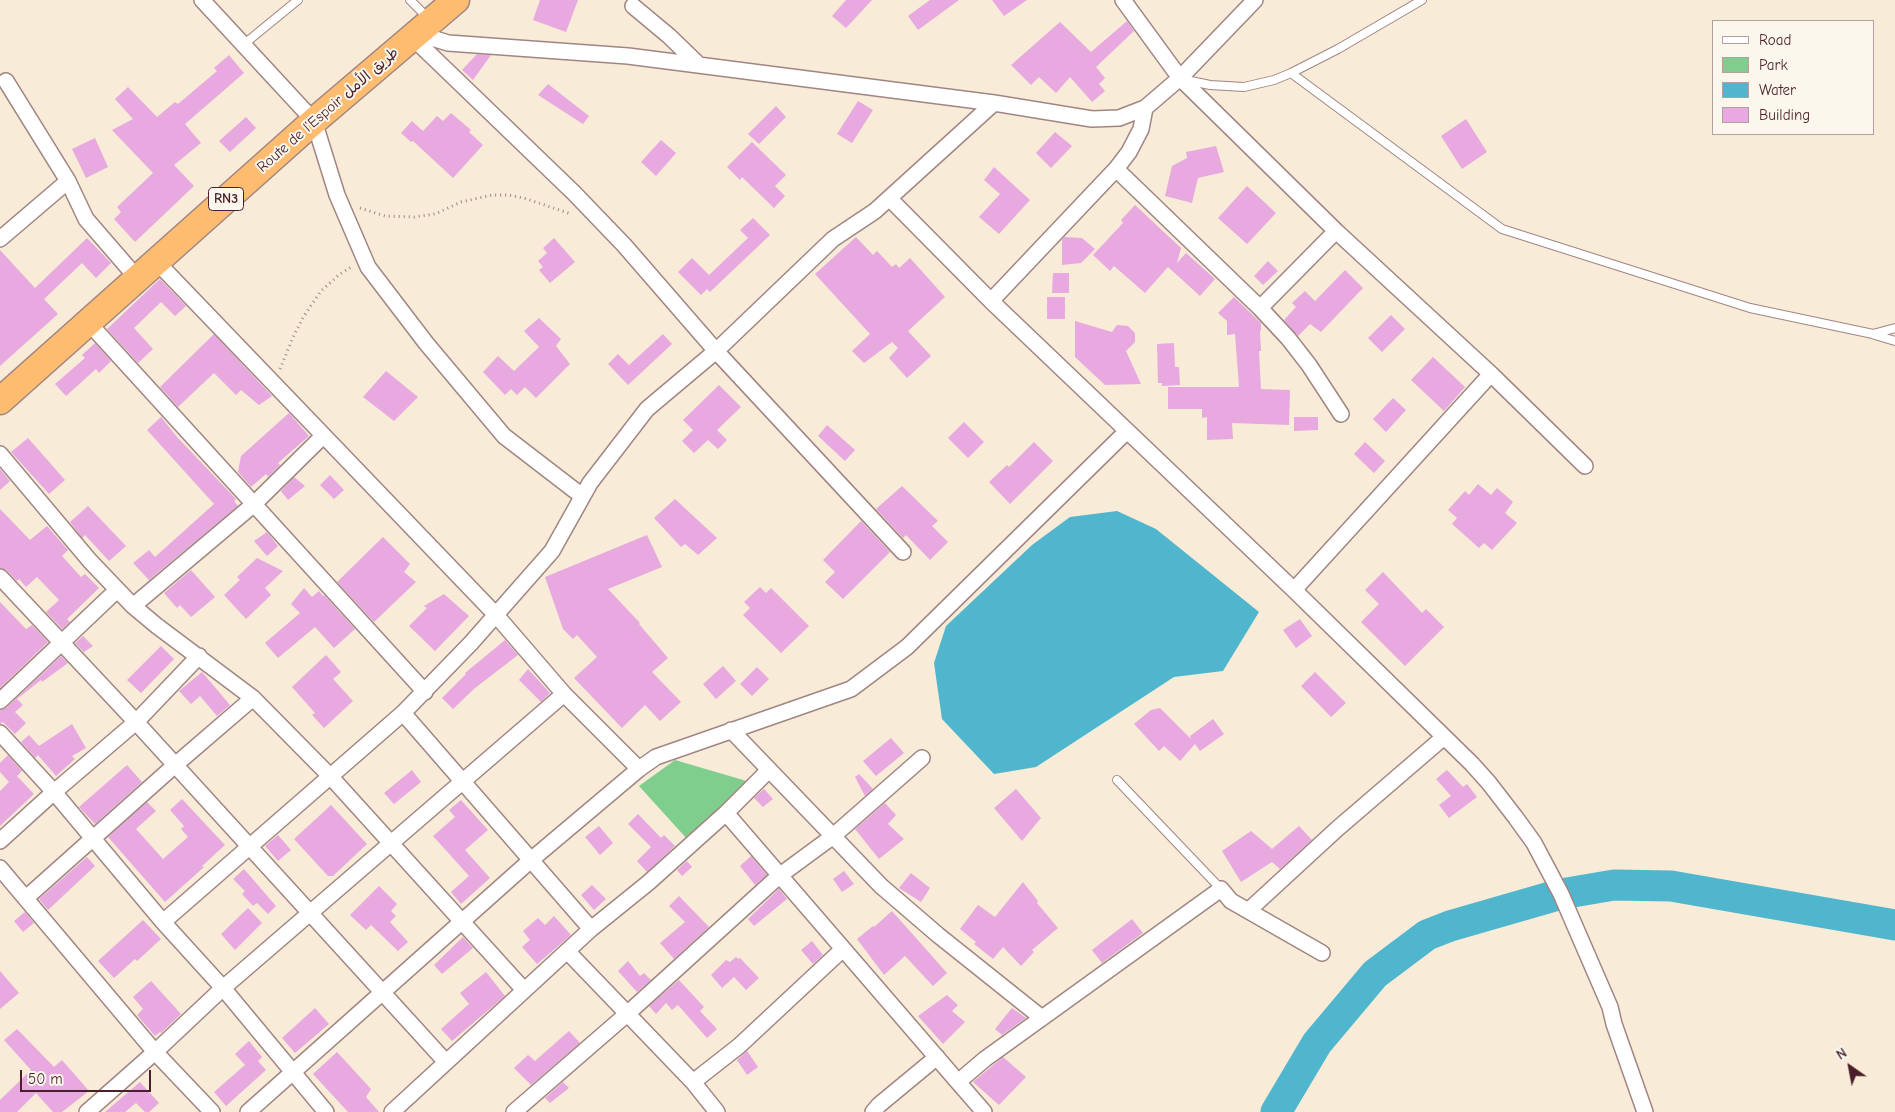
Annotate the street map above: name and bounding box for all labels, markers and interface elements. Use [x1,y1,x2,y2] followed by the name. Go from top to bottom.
[1712,20,1875,135] legend
[1759,31,1791,49] text: Road
[254,44,402,176] street label: Route de l’Espoir طريق الأمل
[1759,56,1788,74] text: Park
[1759,81,1796,99] text: Water
[1759,106,1810,124] text: Building
[208,188,244,210] road number: RN3
[1825,1042,1875,1092] north arrow
[1833,1044,1850,1064] text: N
[22,1060,154,1092] scale bar
[28,1070,63,1088] text: 50 m

